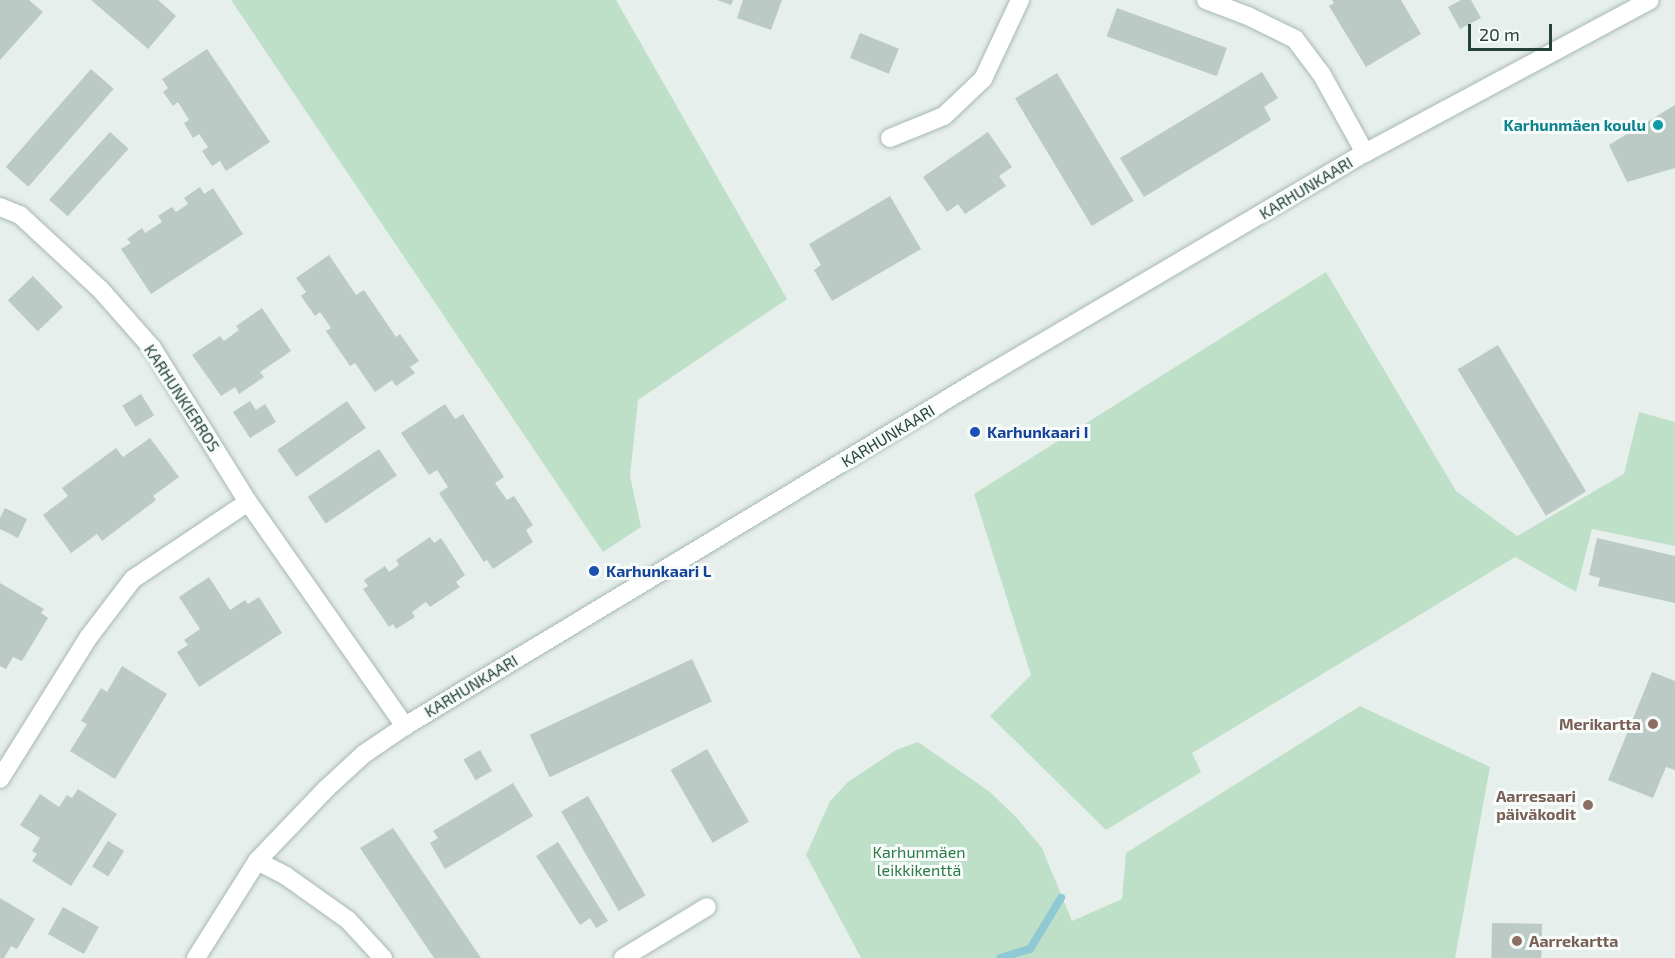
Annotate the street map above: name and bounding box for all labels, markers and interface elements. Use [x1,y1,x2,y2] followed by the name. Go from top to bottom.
[1471,12,1555,50] scale bar
[1479,23,1520,45] text: 20 m
[1504,115,1646,135] place label: Karhunmäen koulu
[1651,118,1665,132] marker: Karhunmäen koulu
[1256,153,1356,223] street label: KARHUNKAARI
[140,341,224,455] street label: KARHUNKIERROS
[838,401,938,471] street label: KARHUNKAARI
[987,422,1088,442] place label: Karhunkaari I
[968,425,982,439] marker: Karhunkaari I
[606,561,711,581] place label: Karhunkaari L
[587,564,601,578] marker: Karhunkaari L
[421,651,521,721] street label: KARHUNKAARI
[1559,714,1641,734] place label: Merikartta
[1646,717,1660,731] marker: Merikartta
[1496,786,1576,824] place label: Aarresaari päiväkodit
[1581,798,1595,812] marker: Aarresaari päiväkodit
[872,842,966,880] park label: Karhunmäen leikkikenttä
[1529,931,1618,951] place label: Aarrekartta
[1510,934,1524,948] marker: Aarrekartta

